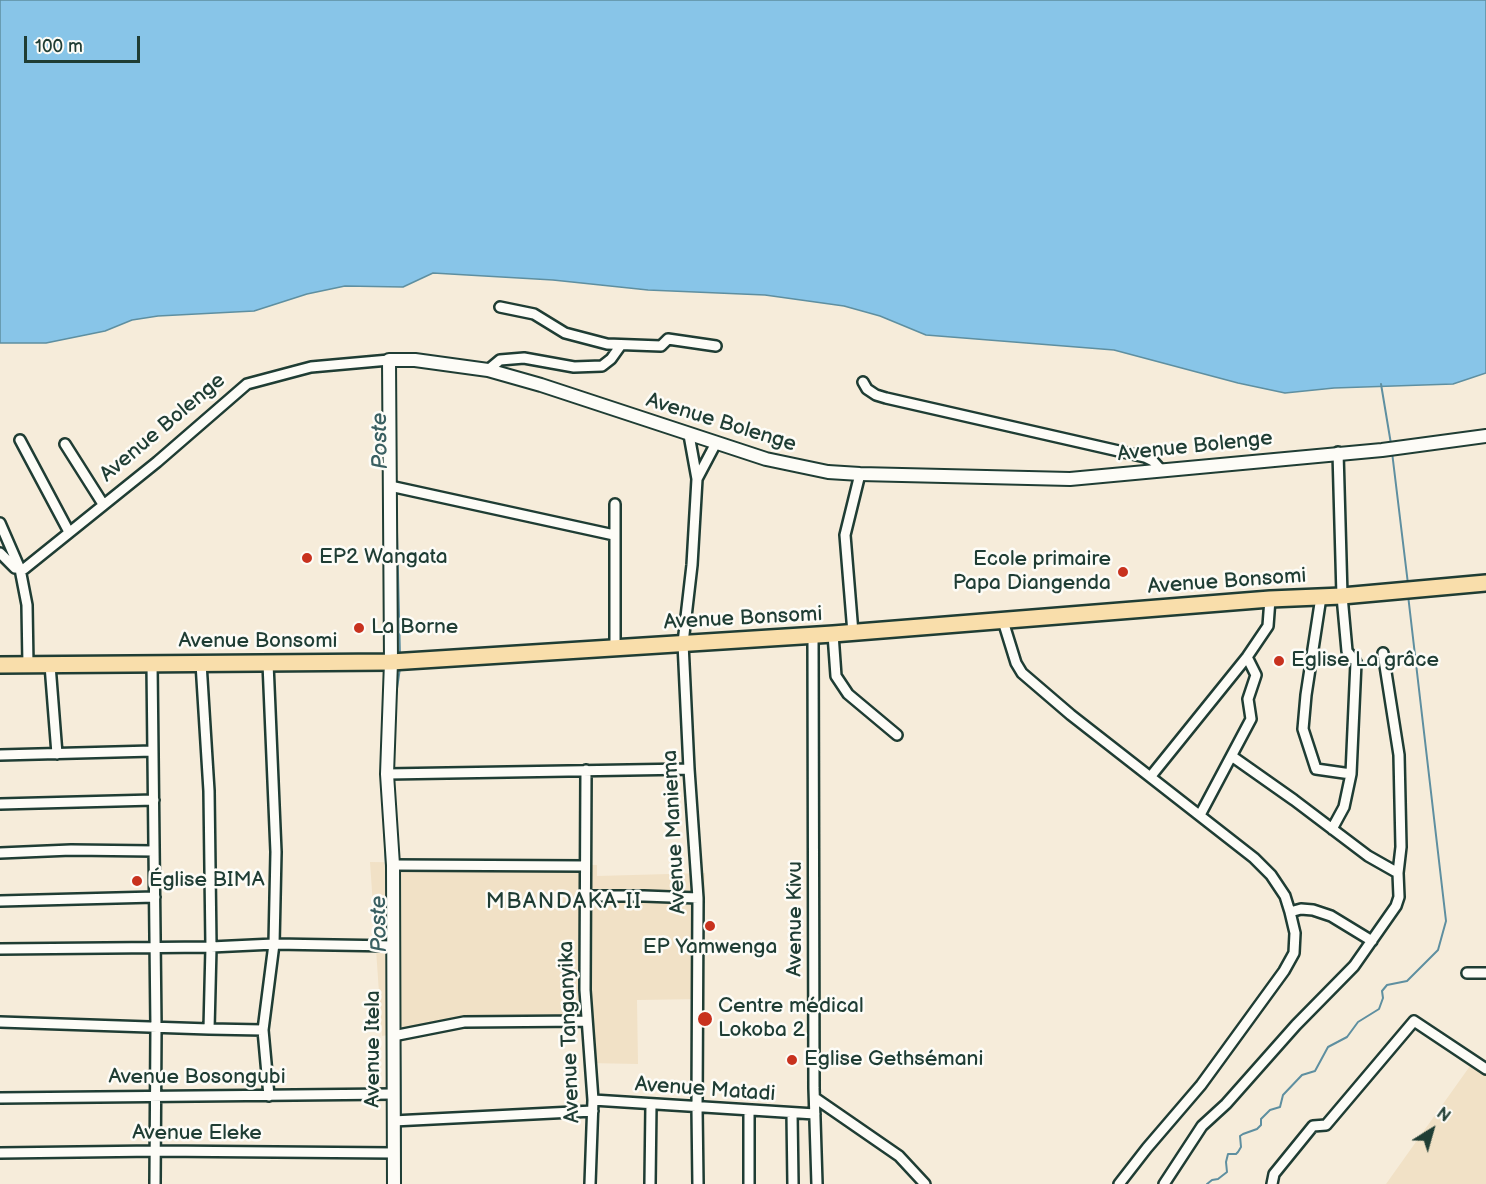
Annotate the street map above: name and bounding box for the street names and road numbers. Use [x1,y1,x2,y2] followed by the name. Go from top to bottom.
[95,368,231,488] street label: Avenue Bolenge
[643,388,799,458] street label: Avenue Bolenge
[1116,426,1274,468] street label: Avenue Bolenge
[1147,564,1307,600] street label: Avenue Bonsomi
[663,602,823,636] street label: Avenue Bonsomi
[179,629,337,655] street label: Avenue Bonsomi
[658,749,692,915] street label: Avenue Maniema
[783,861,809,977] street label: Avenue Kivu
[554,940,586,1124] street label: Avenue Tanganyika
[361,990,387,1108] street label: Avenue Itela
[108,1065,286,1091] street label: Avenue Bosongubi
[634,1073,776,1107] street label: Avenue Matadi
[132,1121,262,1147] street label: Avenue Eleke

